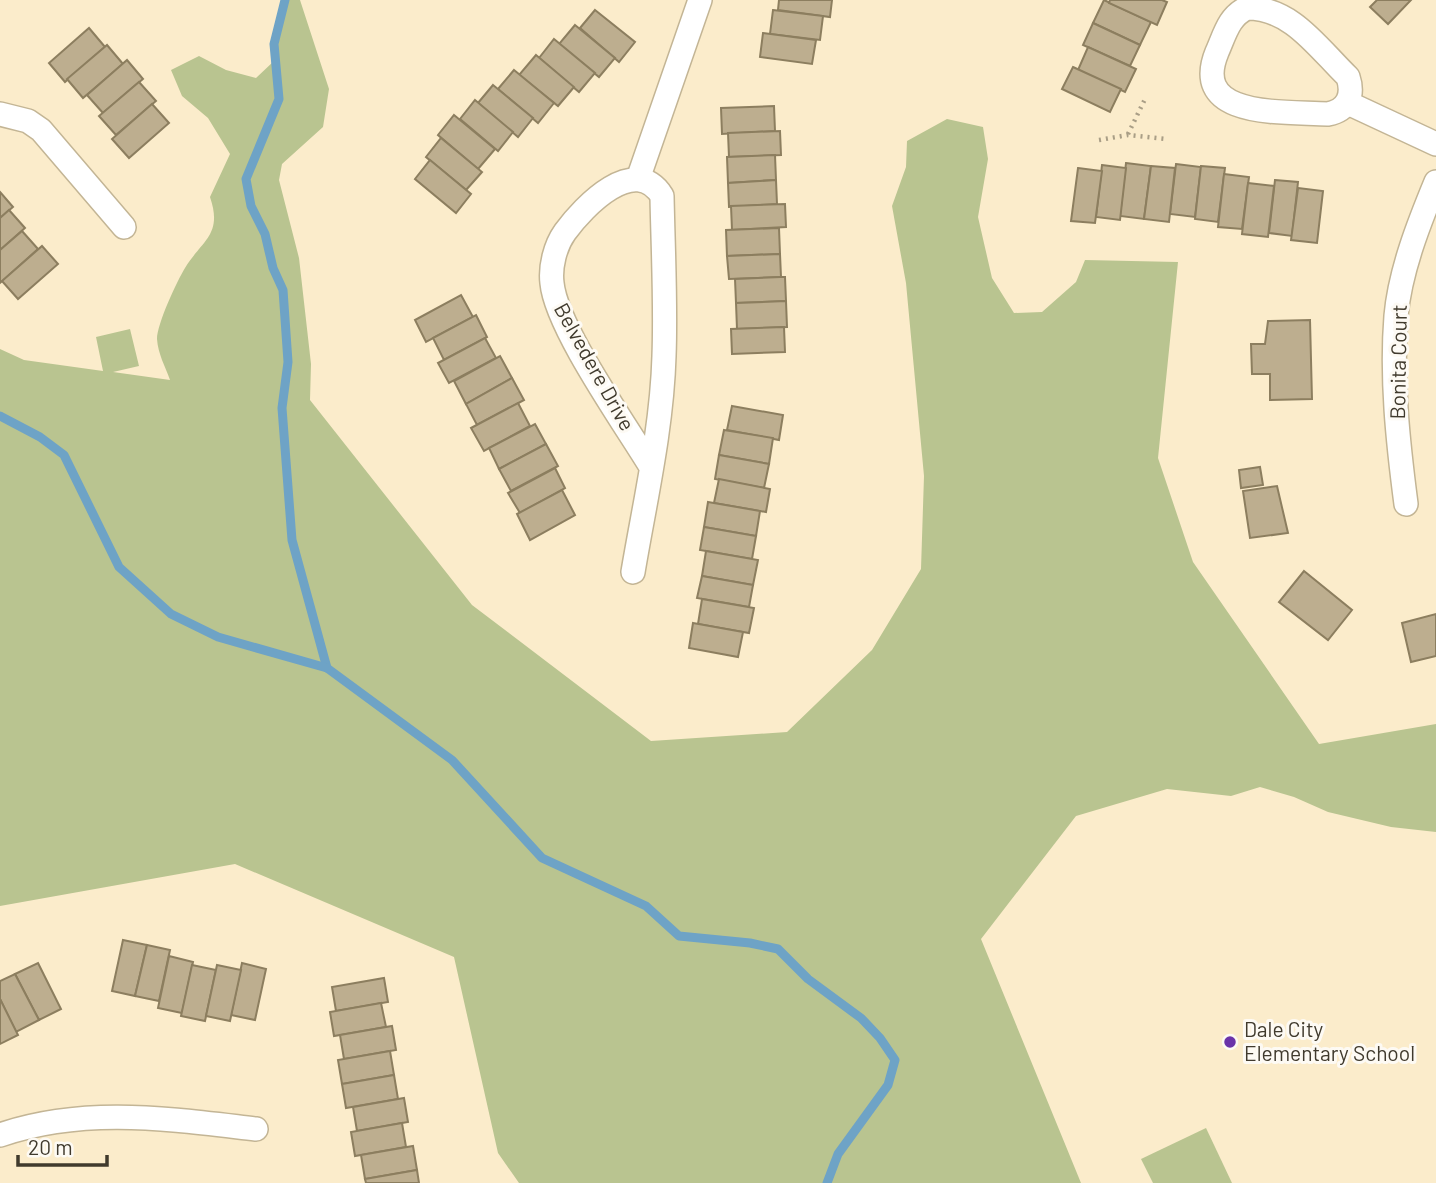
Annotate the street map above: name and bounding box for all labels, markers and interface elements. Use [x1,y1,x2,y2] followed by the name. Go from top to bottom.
[550,298,641,435] street label: Belvedere Drive
[1384,304,1411,420] street label: Bonita Court
[1244,1016,1415,1065] place label: Dale City Elementary School
[1222,1034,1238,1050] marker: Dale City Elementary School
[18,1124,107,1168] scale bar
[28,1134,73,1159] text: 20 m

